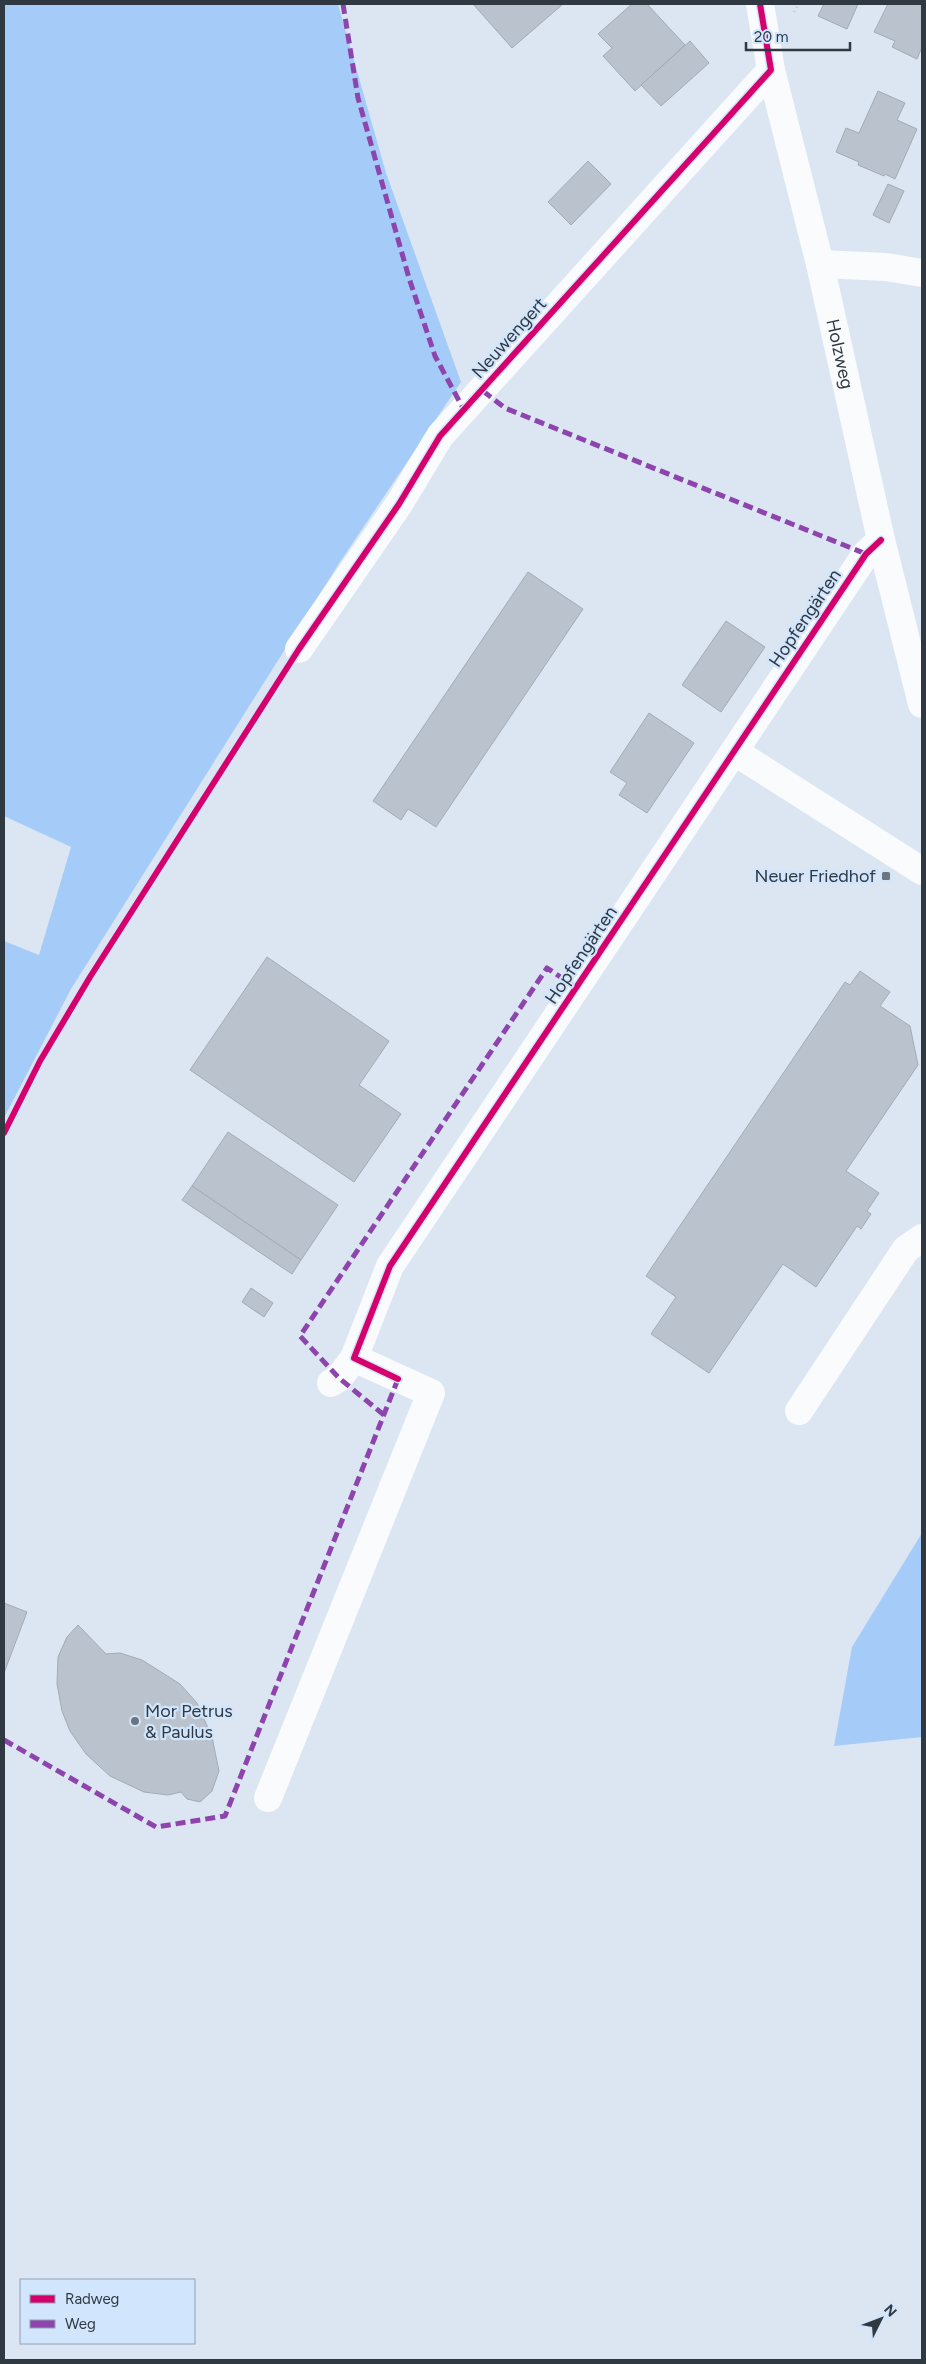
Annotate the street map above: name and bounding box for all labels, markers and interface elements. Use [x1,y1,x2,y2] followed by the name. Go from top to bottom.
[746,20,850,52] scale bar
[754,28,788,46] text: 20 m
[467,293,551,383] street label: Neuwengert
[821,317,858,391] street label: Holzweg
[764,565,846,671] street label: Hopfengärten
[754,865,876,887] place label: Neuer Friedhof
[880,870,892,882] marker: Neuer Friedhof
[540,902,622,1008] street label: Hopfengärten
[145,1700,233,1743] place label: Mor Petrus & Paulus
[129,1715,141,1727] marker: Mor Petrus & Paulus
[20,2279,195,2344] legend
[65,2290,119,2308] text: Radweg
[856,2294,906,2344] north arrow
[880,2301,900,2320] text: N
[65,2315,96,2333] text: Weg

